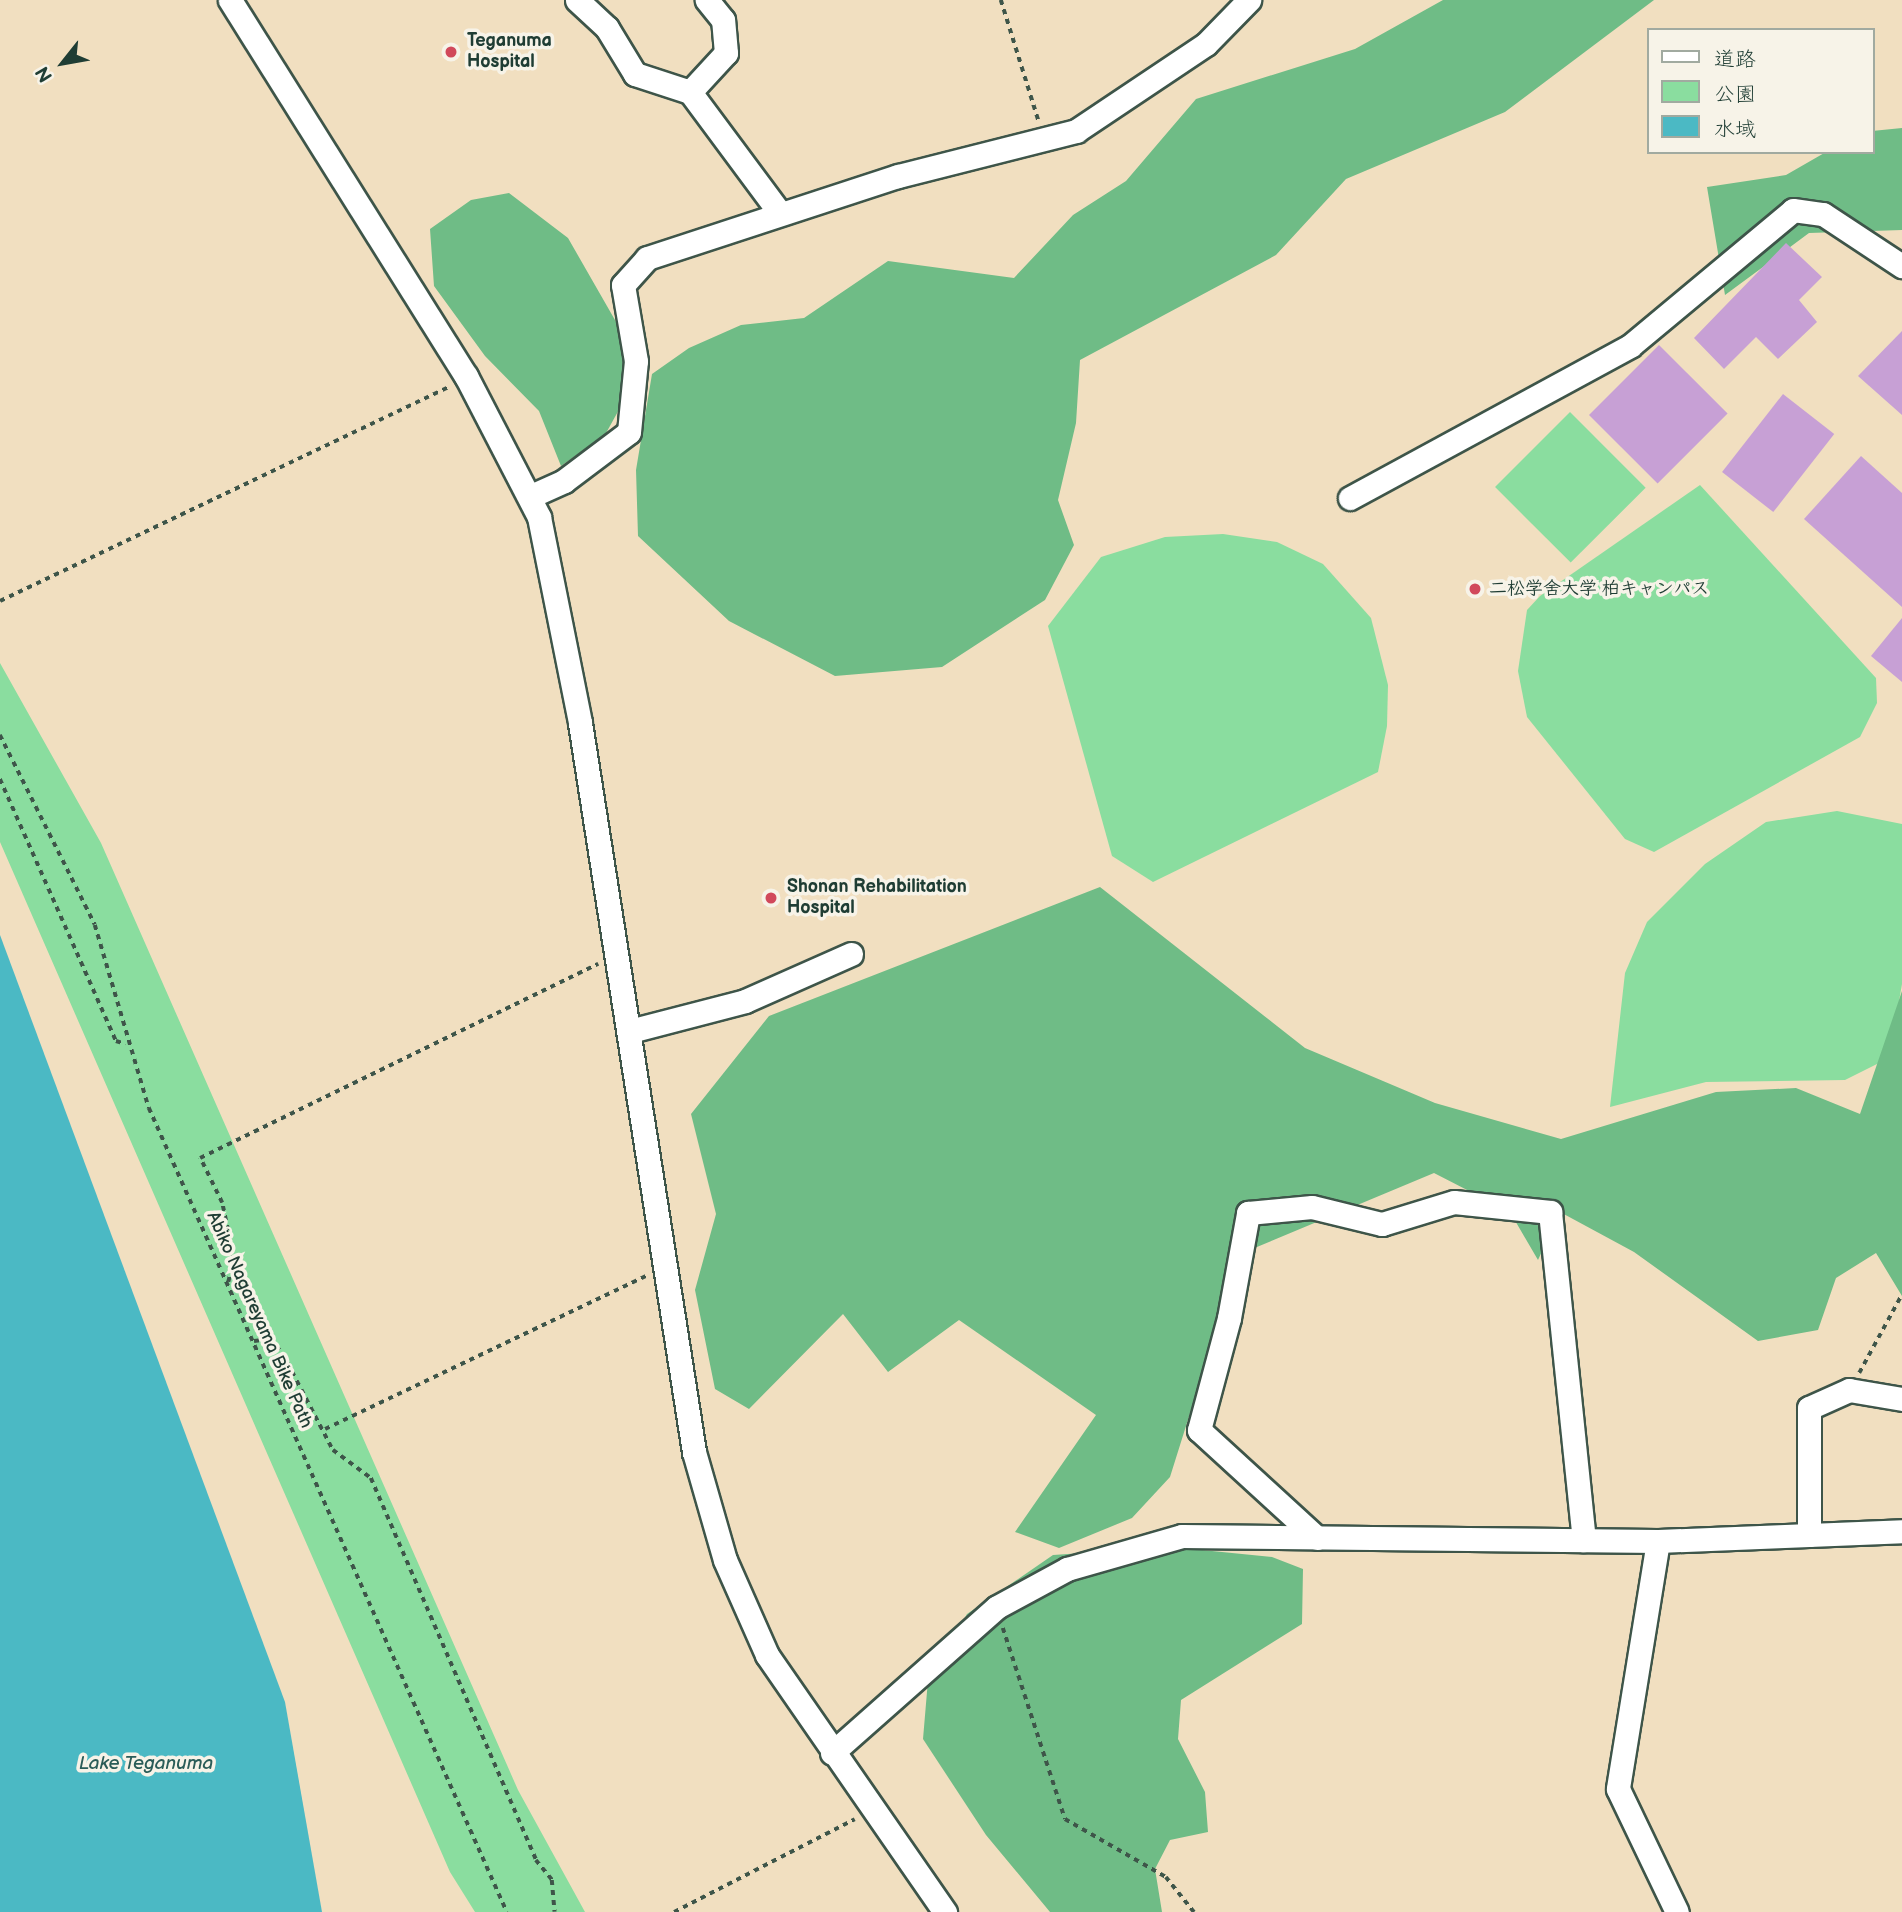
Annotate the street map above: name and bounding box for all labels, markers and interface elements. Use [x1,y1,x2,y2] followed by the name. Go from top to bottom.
[28,28,98,98] north arrow
[1646,28,1874,154] legend
[467,31,552,74] place label: Teganuma Hospital
[441,42,461,62] marker: Teganuma Hospital
[1714,47,1756,72] text: 道路
[31,62,58,86] text: N
[1714,82,1756,107] text: 公園
[1714,117,1756,142] text: 水域
[1489,578,1710,600] place label: 二松学舍大学 柏キャンパス
[1467,581,1483,597] marker: 二松学舍大学 柏キャンパス
[787,877,967,920] place label: Shonan Rehabilitation Hospital
[761,888,781,908] marker: Shonan Rehabilitation Hospital
[201,1208,317,1432] street label: Abiko Nagareyama Bike Path
[79,1753,213,1775] water label: Lake Teganuma

